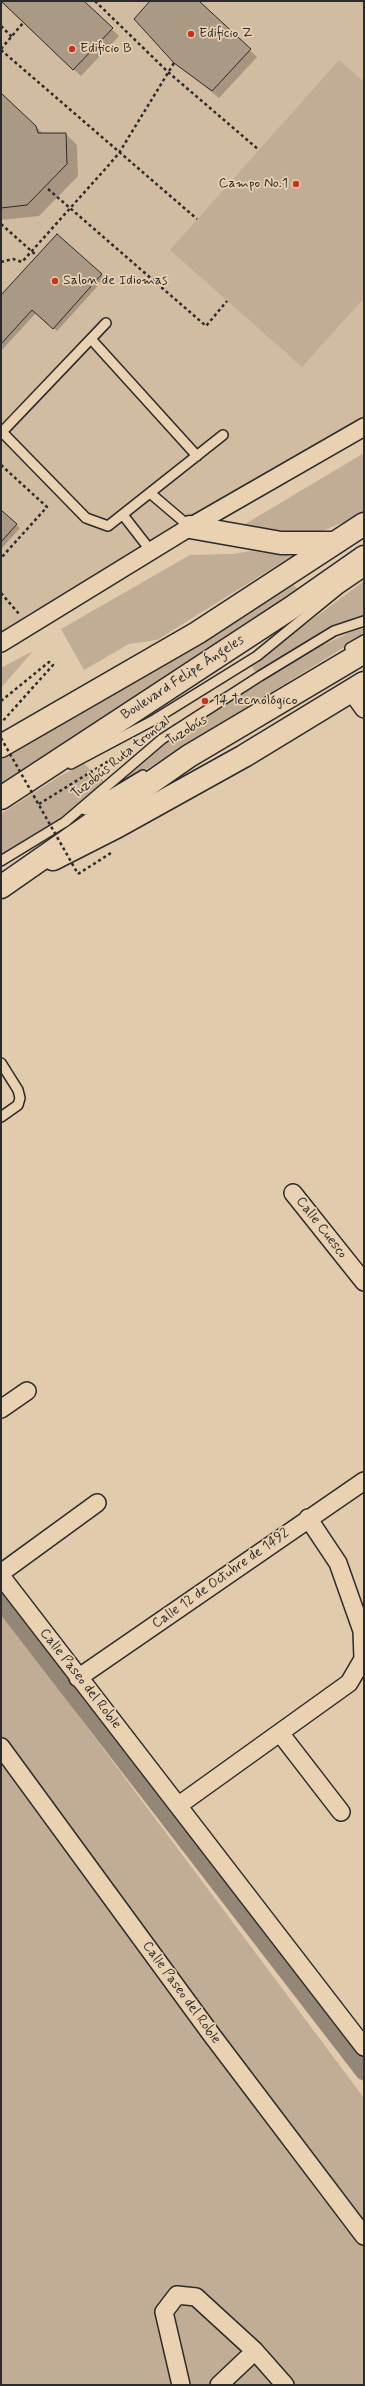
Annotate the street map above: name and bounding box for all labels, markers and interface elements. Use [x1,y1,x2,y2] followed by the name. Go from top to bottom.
[199,26,253,42] place label: Edificio Z
[186,29,196,39] marker: Edificio Z
[80,41,132,57] place label: Edificio B
[67,44,77,54] marker: Edificio B
[218,176,288,192] place label: Campo No.1
[291,179,301,189] marker: Campo No.1
[63,273,167,289] place label: Salon de Idiomas
[50,276,60,286] marker: Salon de Idiomas
[118,632,248,724] street label: Boulevard Felipe Ángeles
[213,693,298,709] place label: 14 Tecnológico
[200,696,210,706] marker: 14 Tecnológico
[163,712,211,750] street label: Tuzobús
[68,713,174,803] street label: Tuzobús Ruta troncal
[292,1194,350,1262] street label: Calle Cuesco
[149,1525,293,1633] street label: Calle 12 de Octubre de 1492
[36,1625,124,1733] street label: Calle Paseo del Roble
[138,1938,224,2048] street label: Calle Paseo del Roble

